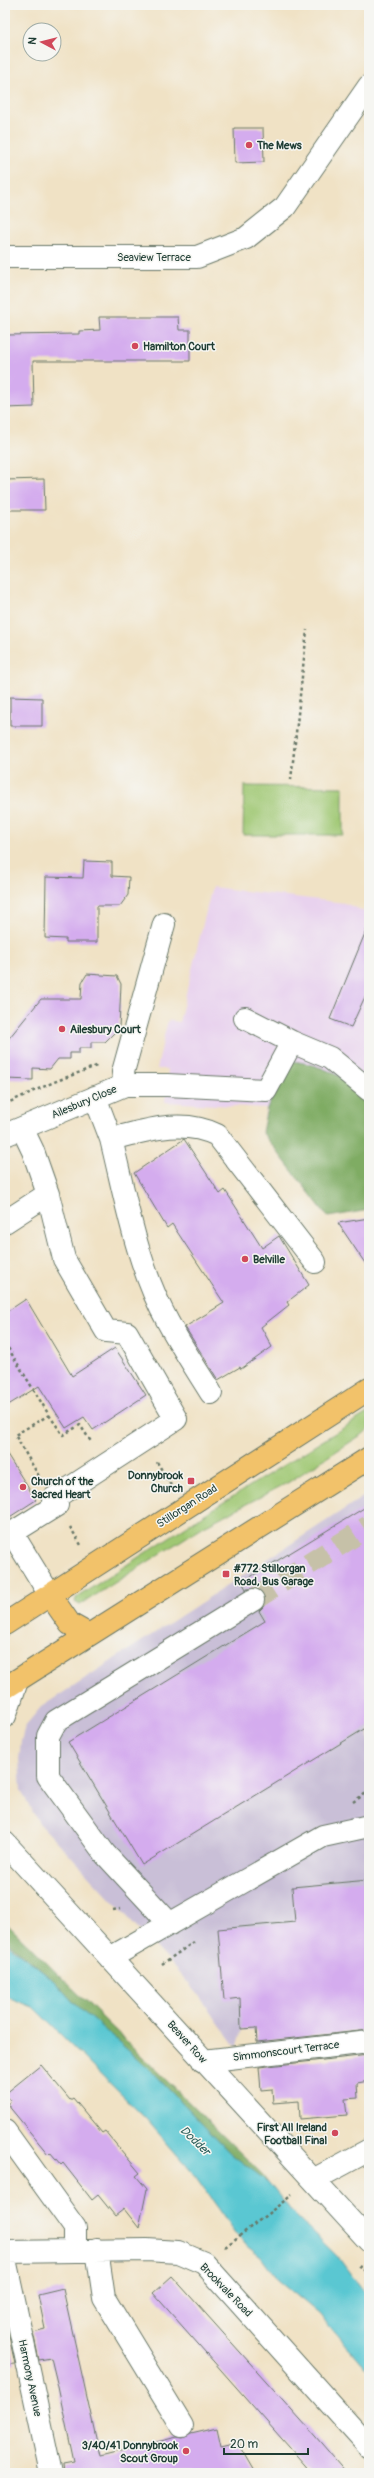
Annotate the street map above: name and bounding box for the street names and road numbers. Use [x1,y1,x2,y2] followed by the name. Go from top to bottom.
[117,251,192,264] street label: Seaview Terrace
[49,1082,119,1122] street label: Ailesbury Close
[154,1482,220,1530] street label: Stillorgan Road
[164,2018,210,2066] street label: Beaver Row
[232,2038,340,2064] street label: Simmonscourt Terrace
[197,2260,255,2320] street label: Brookvale Road
[15,2338,45,2418] street label: Harmony Avenue

